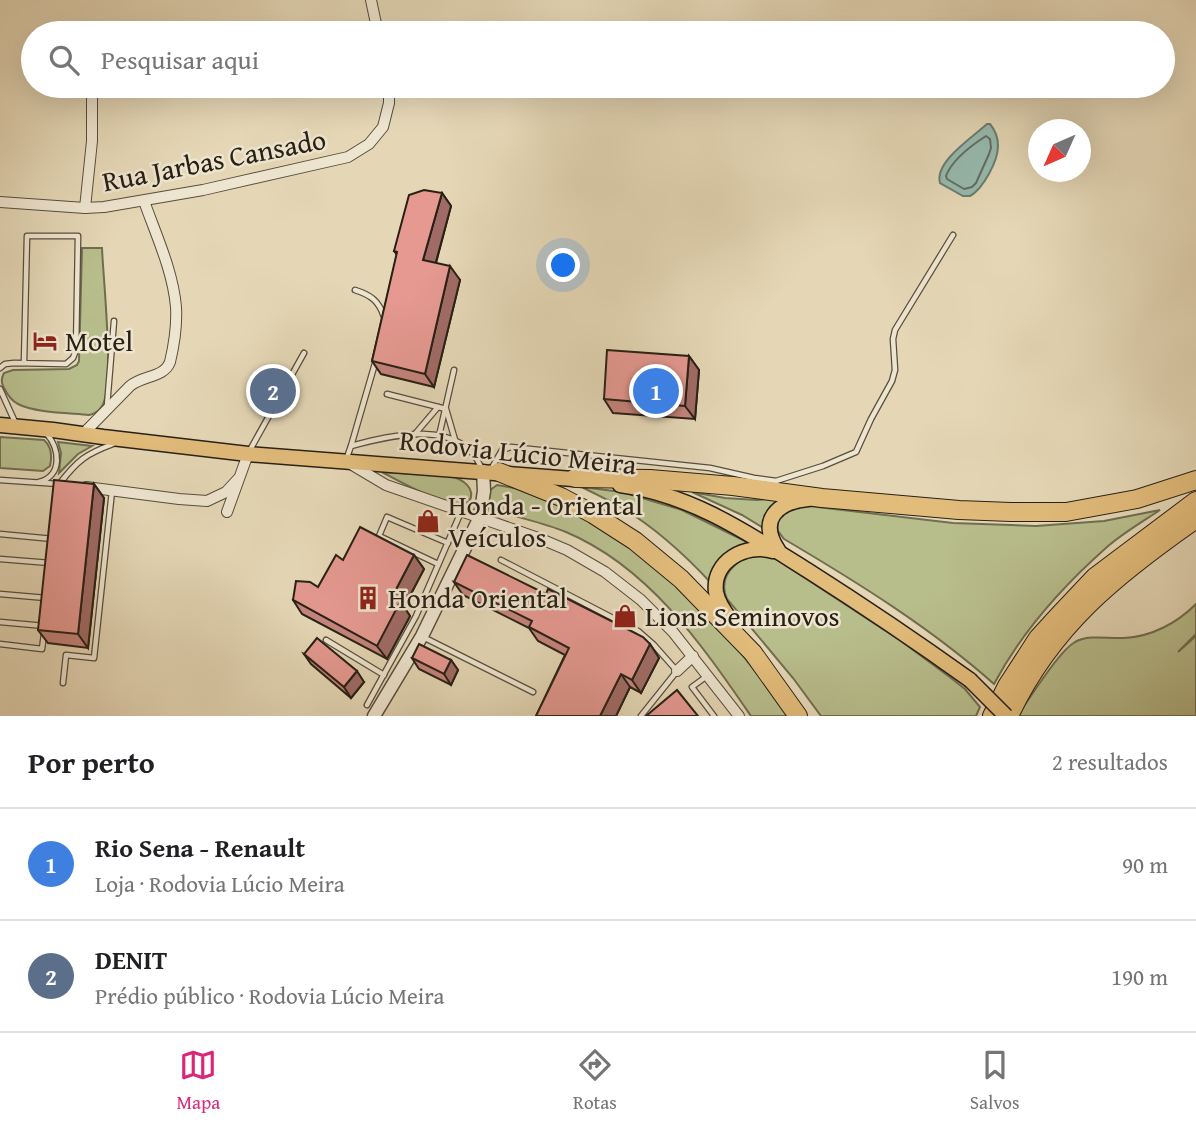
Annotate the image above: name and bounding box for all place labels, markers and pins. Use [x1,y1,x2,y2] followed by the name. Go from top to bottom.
[65,320,133,361] place label: Motel
[31,327,59,355] hotel icon: Motel
[250,365,296,417] pin: 2
[633,365,679,417] pin: 1
[448,484,643,557] place label: Honda - Oriental Veículos
[414,507,442,535] shop icon: Honda - Oriental Veículos
[388,577,567,618] place label: Honda Oriental
[354,584,382,612] building icon: Honda Oriental
[645,595,840,636] place label: Lions Seminovos
[611,602,639,630] shop icon: Lions Seminovos

